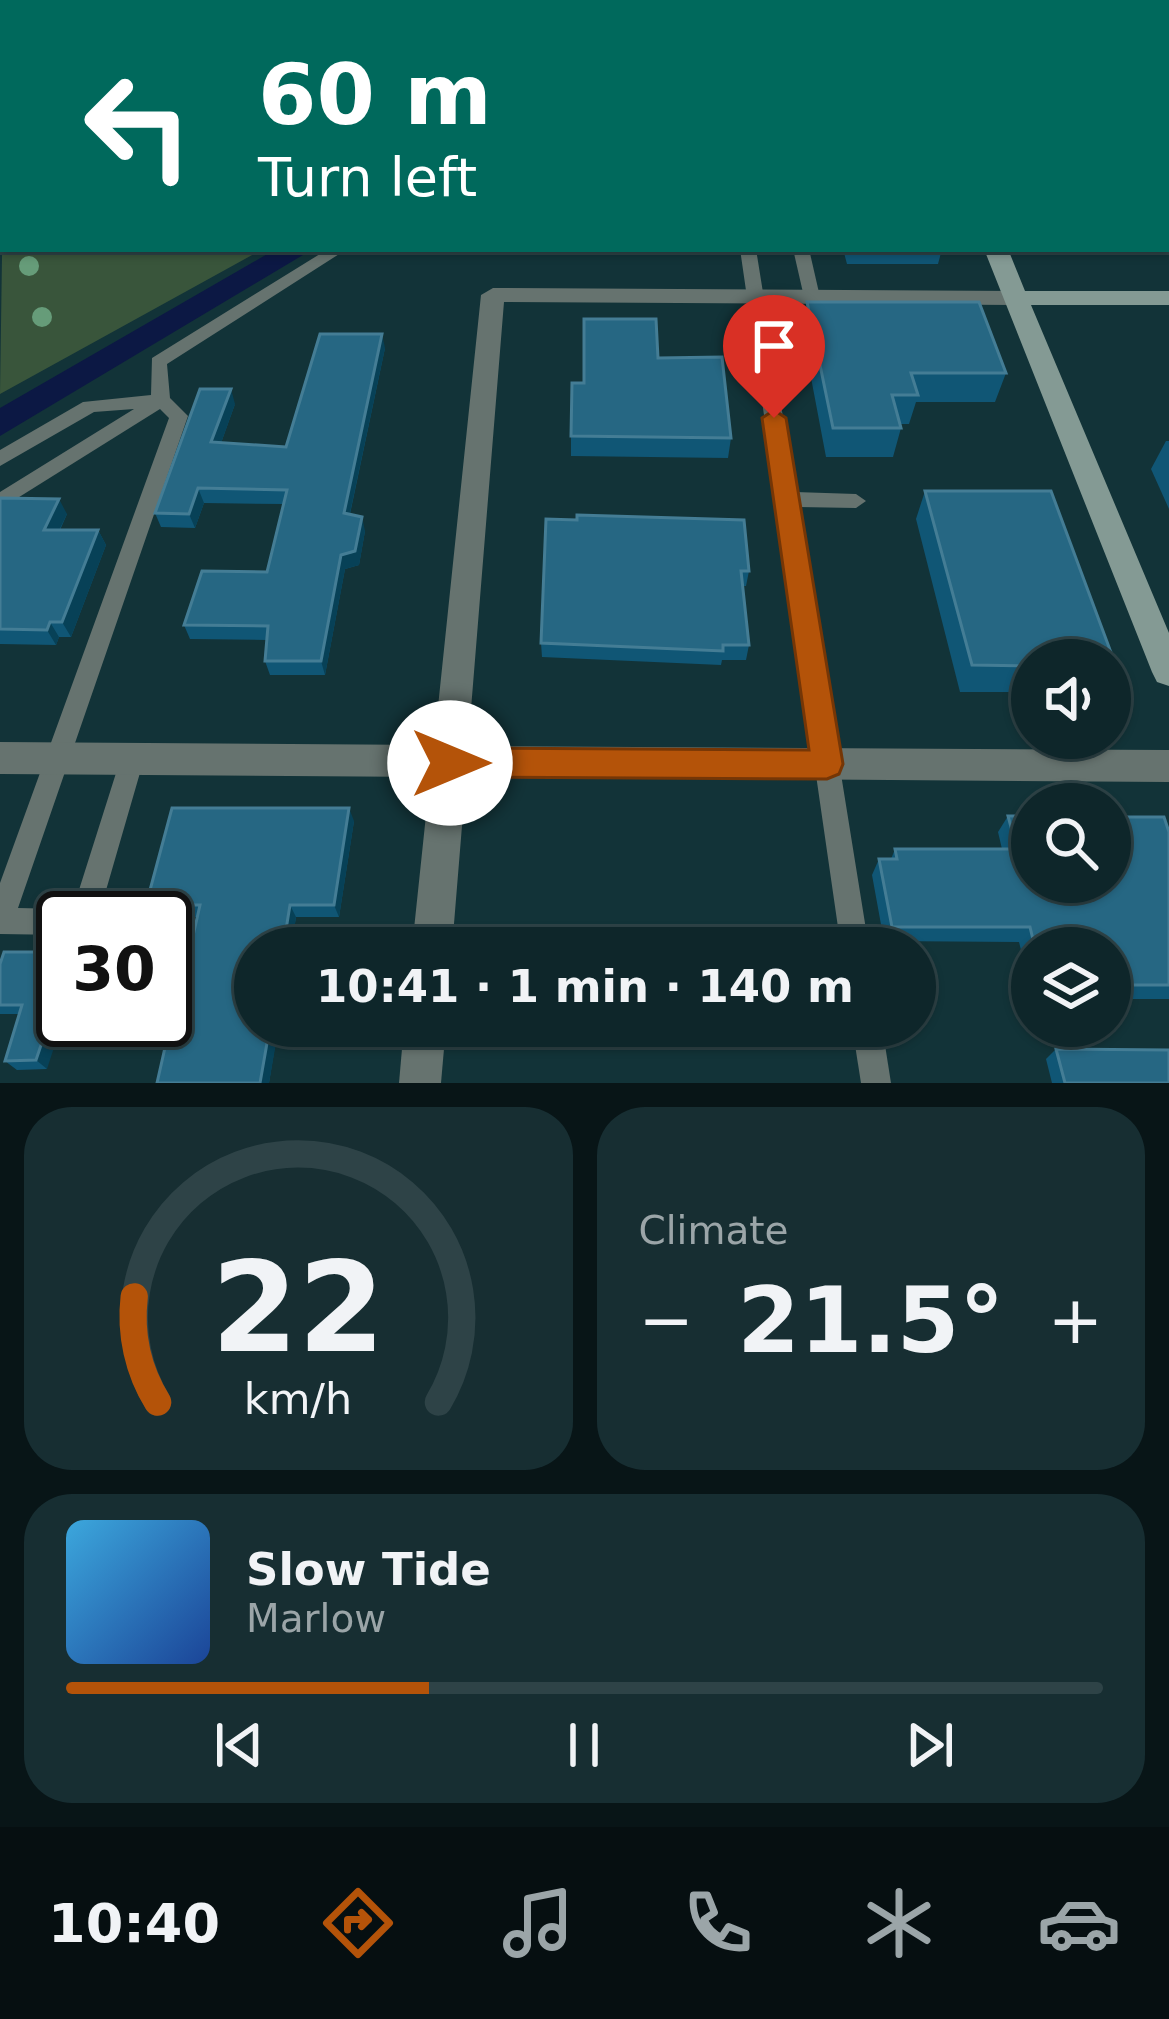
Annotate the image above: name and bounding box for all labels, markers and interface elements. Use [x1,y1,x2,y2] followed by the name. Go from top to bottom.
[258,46,492,144] text: 60 m
[60,48,216,204] icon: left
[258,146,477,209] text: Turn left
[723,295,825,418] pin
[741,313,807,379] icon: arrive
[1011,639,1131,1047] map controls
[1011,639,1131,759] button: sound
[387,700,513,826] position arrow
[1011,783,1131,903] button: search
[36,891,192,1047] speed limit sign: 30
[1011,927,1131,1047] button: layers
[316,960,854,1013] text: 10:41 · 1 min · 140 m
[639,1208,789,1253] text: Climate
[211,1235,385,1380] text: 22
[737,1268,1004,1373] text: 21.5°
[639,1282,694,1359] text: −
[1048,1282,1103,1359] text: +
[244,1373,352,1423] text: km/h
[246,1543,491,1596] text: Slow Tide
[246,1596,386,1641] text: Marlow
[206,1712,272,1778] icon: previous
[551,1712,617,1778] icon: pause
[897,1712,963,1778] icon: next
[316,1881,400,1965] icon: directions
[496,1881,580,1965] icon: music
[676,1881,760,1965] icon: phone
[857,1881,941,1965] icon: climate
[1037,1881,1121,1965] icon: car
[48,1892,220,1955] text: 10:40

